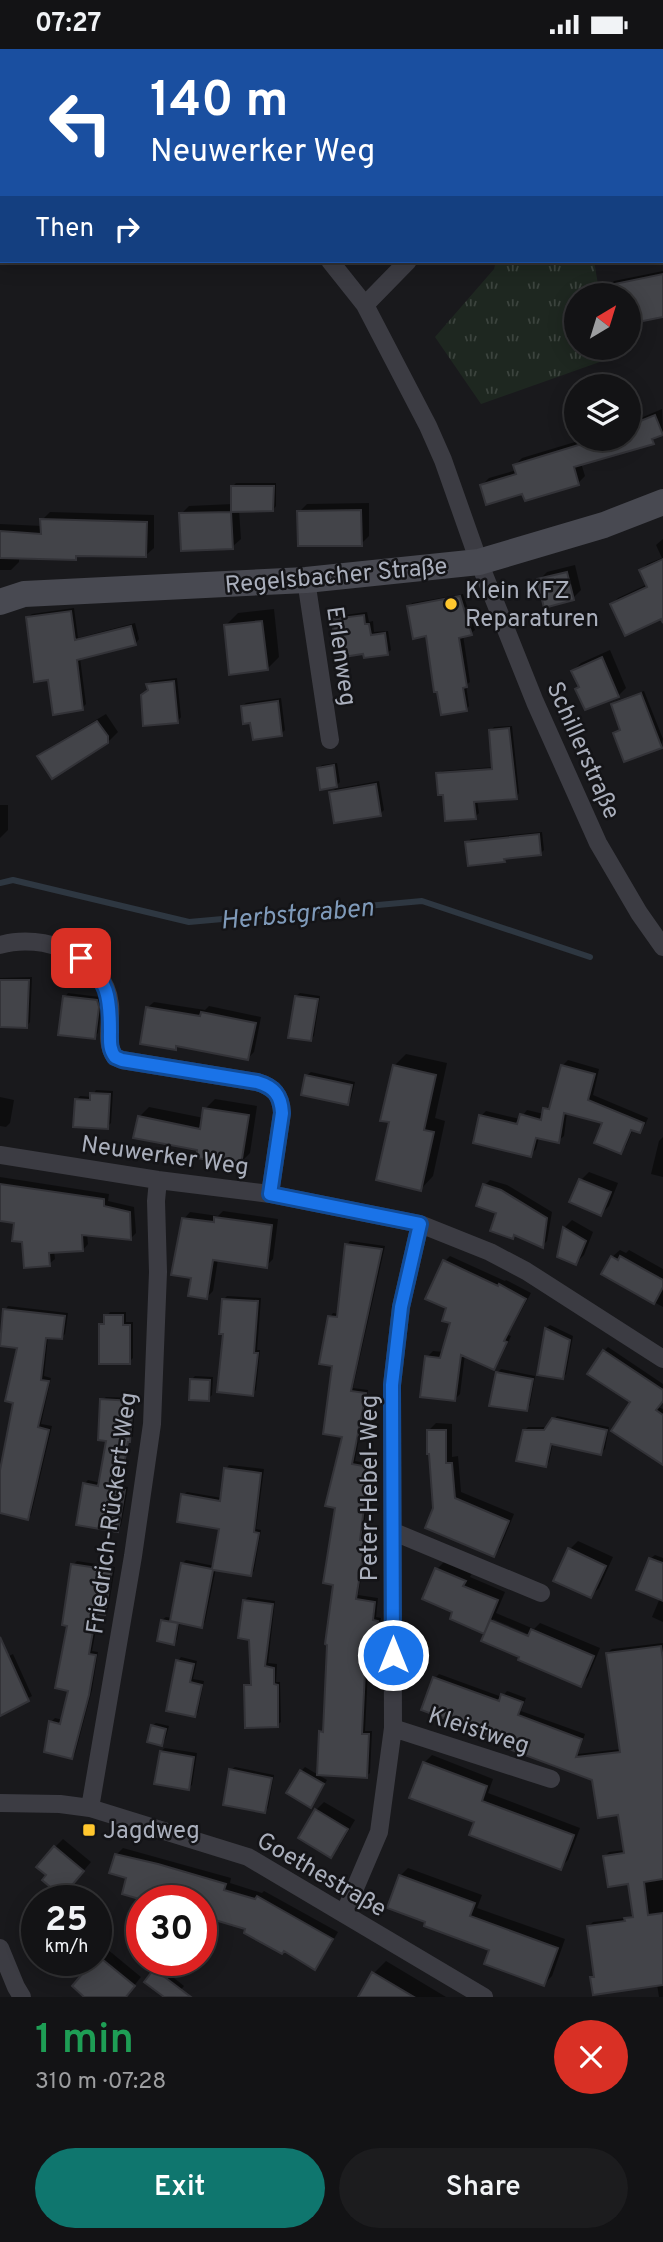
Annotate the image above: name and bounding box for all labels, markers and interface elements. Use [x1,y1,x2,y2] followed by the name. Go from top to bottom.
[35,8,102,41] text: 07:27
[150,72,289,134] text: 140 m
[35,77,126,168] icon: left
[150,133,375,173] text: Neuwerker Weg
[108,210,146,248] icon: right
[35,213,94,246] text: Then
[564,283,640,361] north arrow
[564,283,641,451] map controls
[564,374,641,451] button: layers
[224,552,449,602] street label: Regelsbacher Straße
[465,577,599,635] place label: Klein KFZ Reparaturen
[443,596,459,612] marker: Klein KFZ Reparaturen
[318,605,362,708] street label: Erlenweg
[539,677,626,824] street label: Schillerstraße
[219,892,375,939] water label: Herbstgraben
[51,928,111,988] pin
[62,939,100,977] icon: arrive
[79,1130,250,1184] street label: Neuwerker Weg
[81,1390,145,1636] street label: Friedrich-Rückert-Weg
[356,1395,386,1581] street label: Peter-Hebel-Weg
[356,1618,430,1692] position arrow
[424,1701,533,1762] street label: Kleistweg
[103,1817,200,1847] place label: Jagdweg
[81,1822,97,1838] marker: Jagdweg
[251,1827,391,1925] street label: Goethestraße
[126,1885,217,1976] speed limit sign: 30
[45,1899,88,1943] text: 25
[45,1936,88,1959] text: km/h
[35,2015,134,2068] text: 1 min
[554,2020,628,2094] button: close
[35,2068,166,2097] text: 310 m · 07:28
[35,2148,325,2228] button: Exit
[339,2148,628,2228] button: Share

